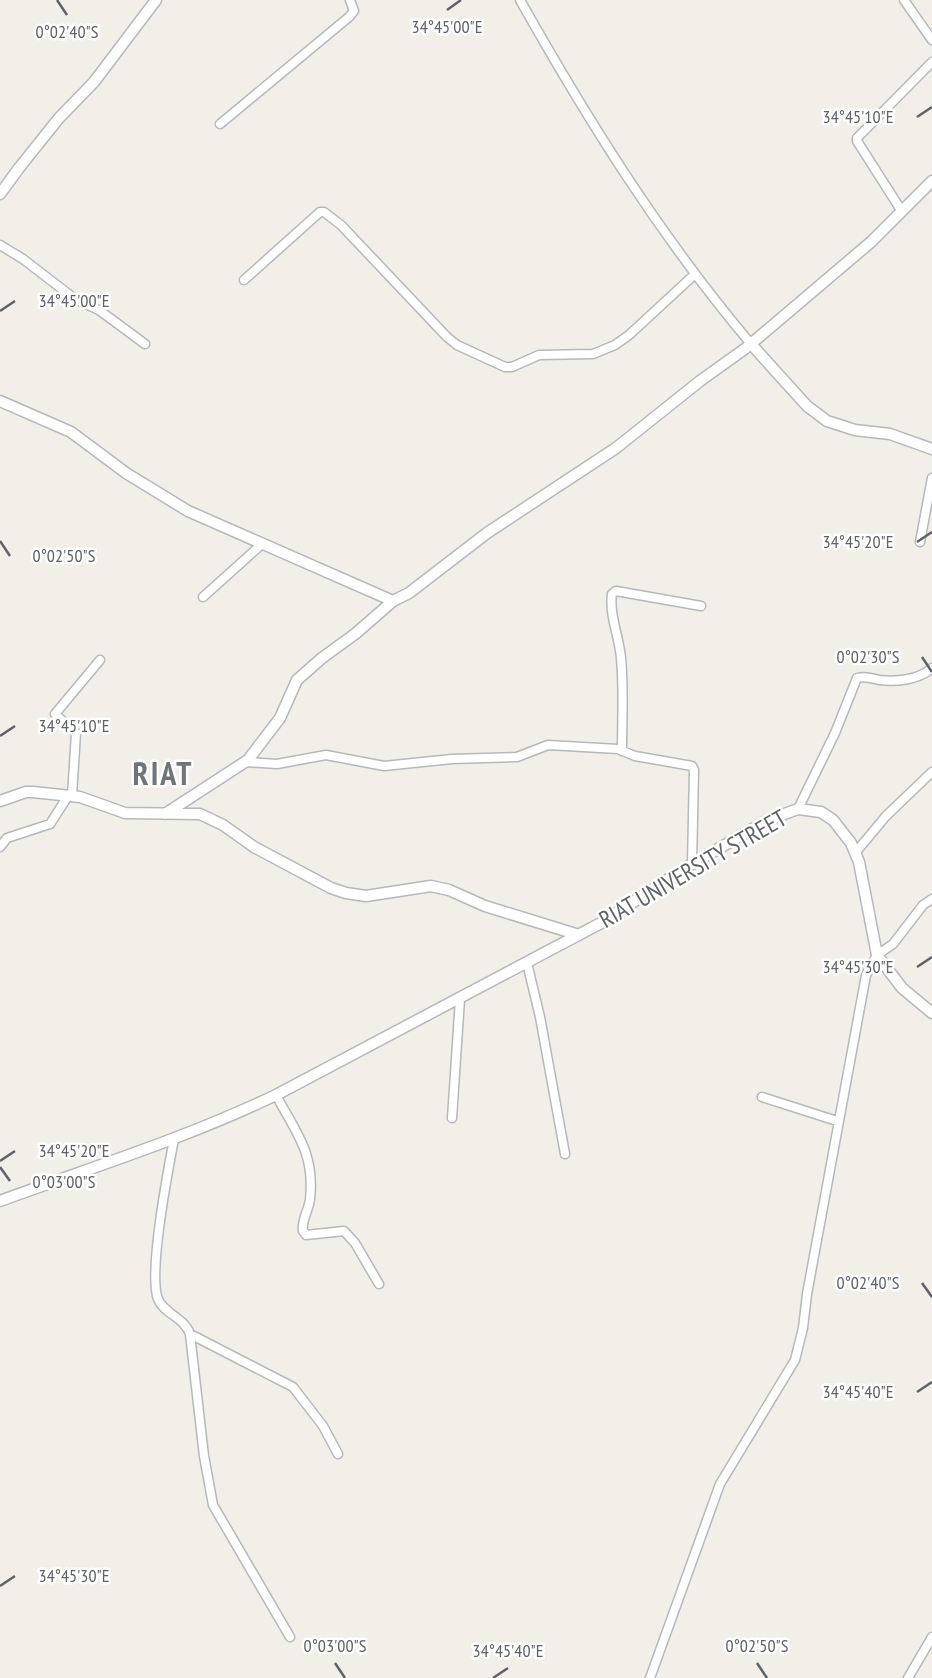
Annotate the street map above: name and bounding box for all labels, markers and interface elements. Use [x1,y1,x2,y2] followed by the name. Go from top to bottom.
[412,15,482,38] text: 34°45'00"E
[36,20,99,43] text: 0°02'40"S
[823,105,893,128] text: 34°45'10"E
[39,289,109,312] text: 34°45'00"E
[823,530,893,553] text: 34°45'20"E
[33,544,96,567] text: 0°02'50"S
[837,645,900,668] text: 0°02'30"S
[39,714,109,737] text: 34°45'10"E
[133,752,193,794] district label: RIAT
[593,802,792,935] street label: RIAT UNIVERSITY STREET
[823,955,893,978] text: 34°45'30"E
[39,1139,109,1162] text: 34°45'20"E
[33,1170,96,1193] text: 0°03'00"S
[837,1271,900,1294] text: 0°02'40"S
[823,1380,893,1403] text: 34°45'40"E
[39,1564,109,1587] text: 34°45'30"E
[304,1634,367,1657] text: 0°03'00"S
[726,1634,789,1657] text: 0°02'50"S
[473,1639,543,1662] text: 34°45'40"E

